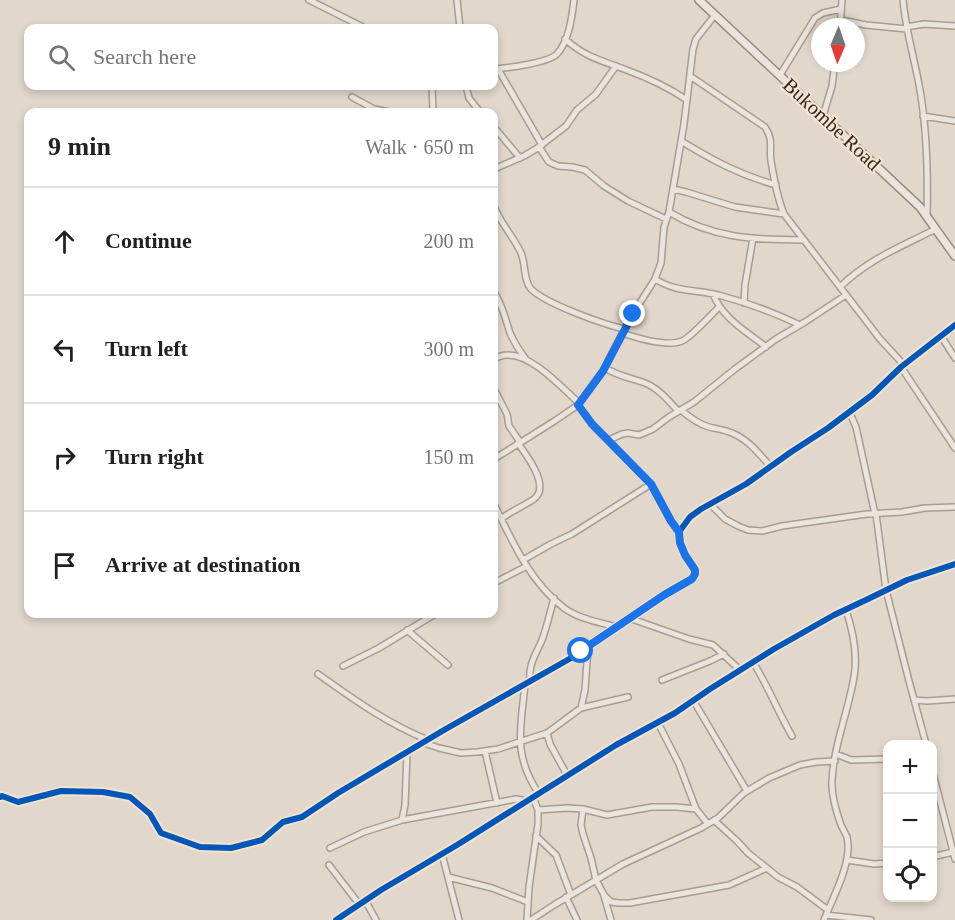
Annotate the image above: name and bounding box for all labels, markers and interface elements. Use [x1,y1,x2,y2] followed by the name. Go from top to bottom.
[811,18,865,72] north arrow
[24,24,498,90] search box
[45,41,78,74] icon: search
[93,44,196,69] text: Search here
[779,73,885,175] street label: Bukombe Road
[48,132,111,161] text: 9 min
[365,136,474,158] text: Walk · 650 m
[48,225,81,258] icon: ahead
[105,228,192,253] text: Continue
[423,230,474,252] text: 200 m
[619,300,645,326] route end
[48,333,81,366] icon: left
[105,336,188,361] text: Turn left
[423,338,474,360] text: 300 m
[48,441,81,474] icon: right
[105,444,204,469] text: Turn right
[423,446,474,468] text: 150 m
[48,549,81,582] icon: arrive
[105,552,301,577] text: Arrive at destination
[567,637,593,663] route start
[883,740,937,902] map controls
[883,740,937,794] button: +
[883,794,937,848] button: −
[883,848,937,902] button: locate

